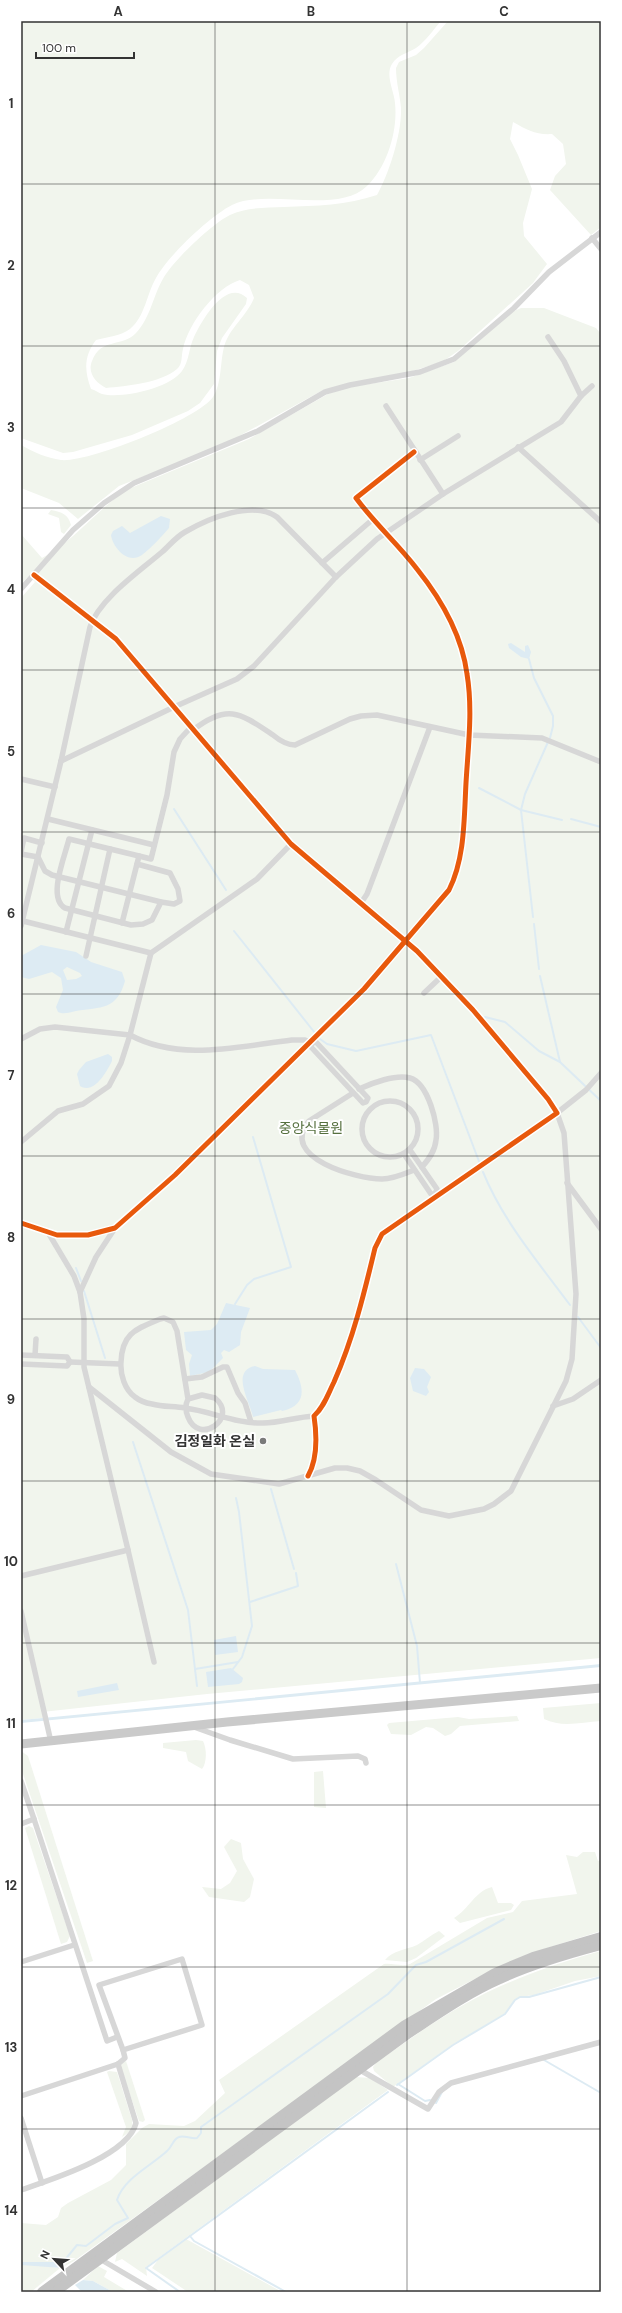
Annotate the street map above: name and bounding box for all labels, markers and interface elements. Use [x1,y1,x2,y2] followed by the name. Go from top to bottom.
[113,3,123,20] text: A
[307,3,315,20] text: B
[499,3,509,20] text: C
[36,34,134,60] scale bar
[42,40,76,56] text: 100 m
[9,95,13,112] text: 1
[7,257,15,274] text: 2
[7,419,15,436] text: 3
[7,581,15,598] text: 4
[7,743,15,760] text: 5
[7,905,15,922] text: 6
[8,1067,15,1084] text: 7
[279,1119,343,1137] park label: 중앙식물원
[7,1229,15,1246] text: 8
[7,1391,15,1408] text: 9
[174,1432,255,1450] place label: 김정일화 온실
[258,1436,268,1446] marker: 김정일화 온실
[4,1553,18,1570] text: 10
[6,1715,16,1732] text: 11
[5,1877,17,1894] text: 12
[5,2039,17,2056] text: 13
[4,2202,18,2219] text: 14
[34,2239,74,2279] north arrow
[37,2248,53,2261] text: N

